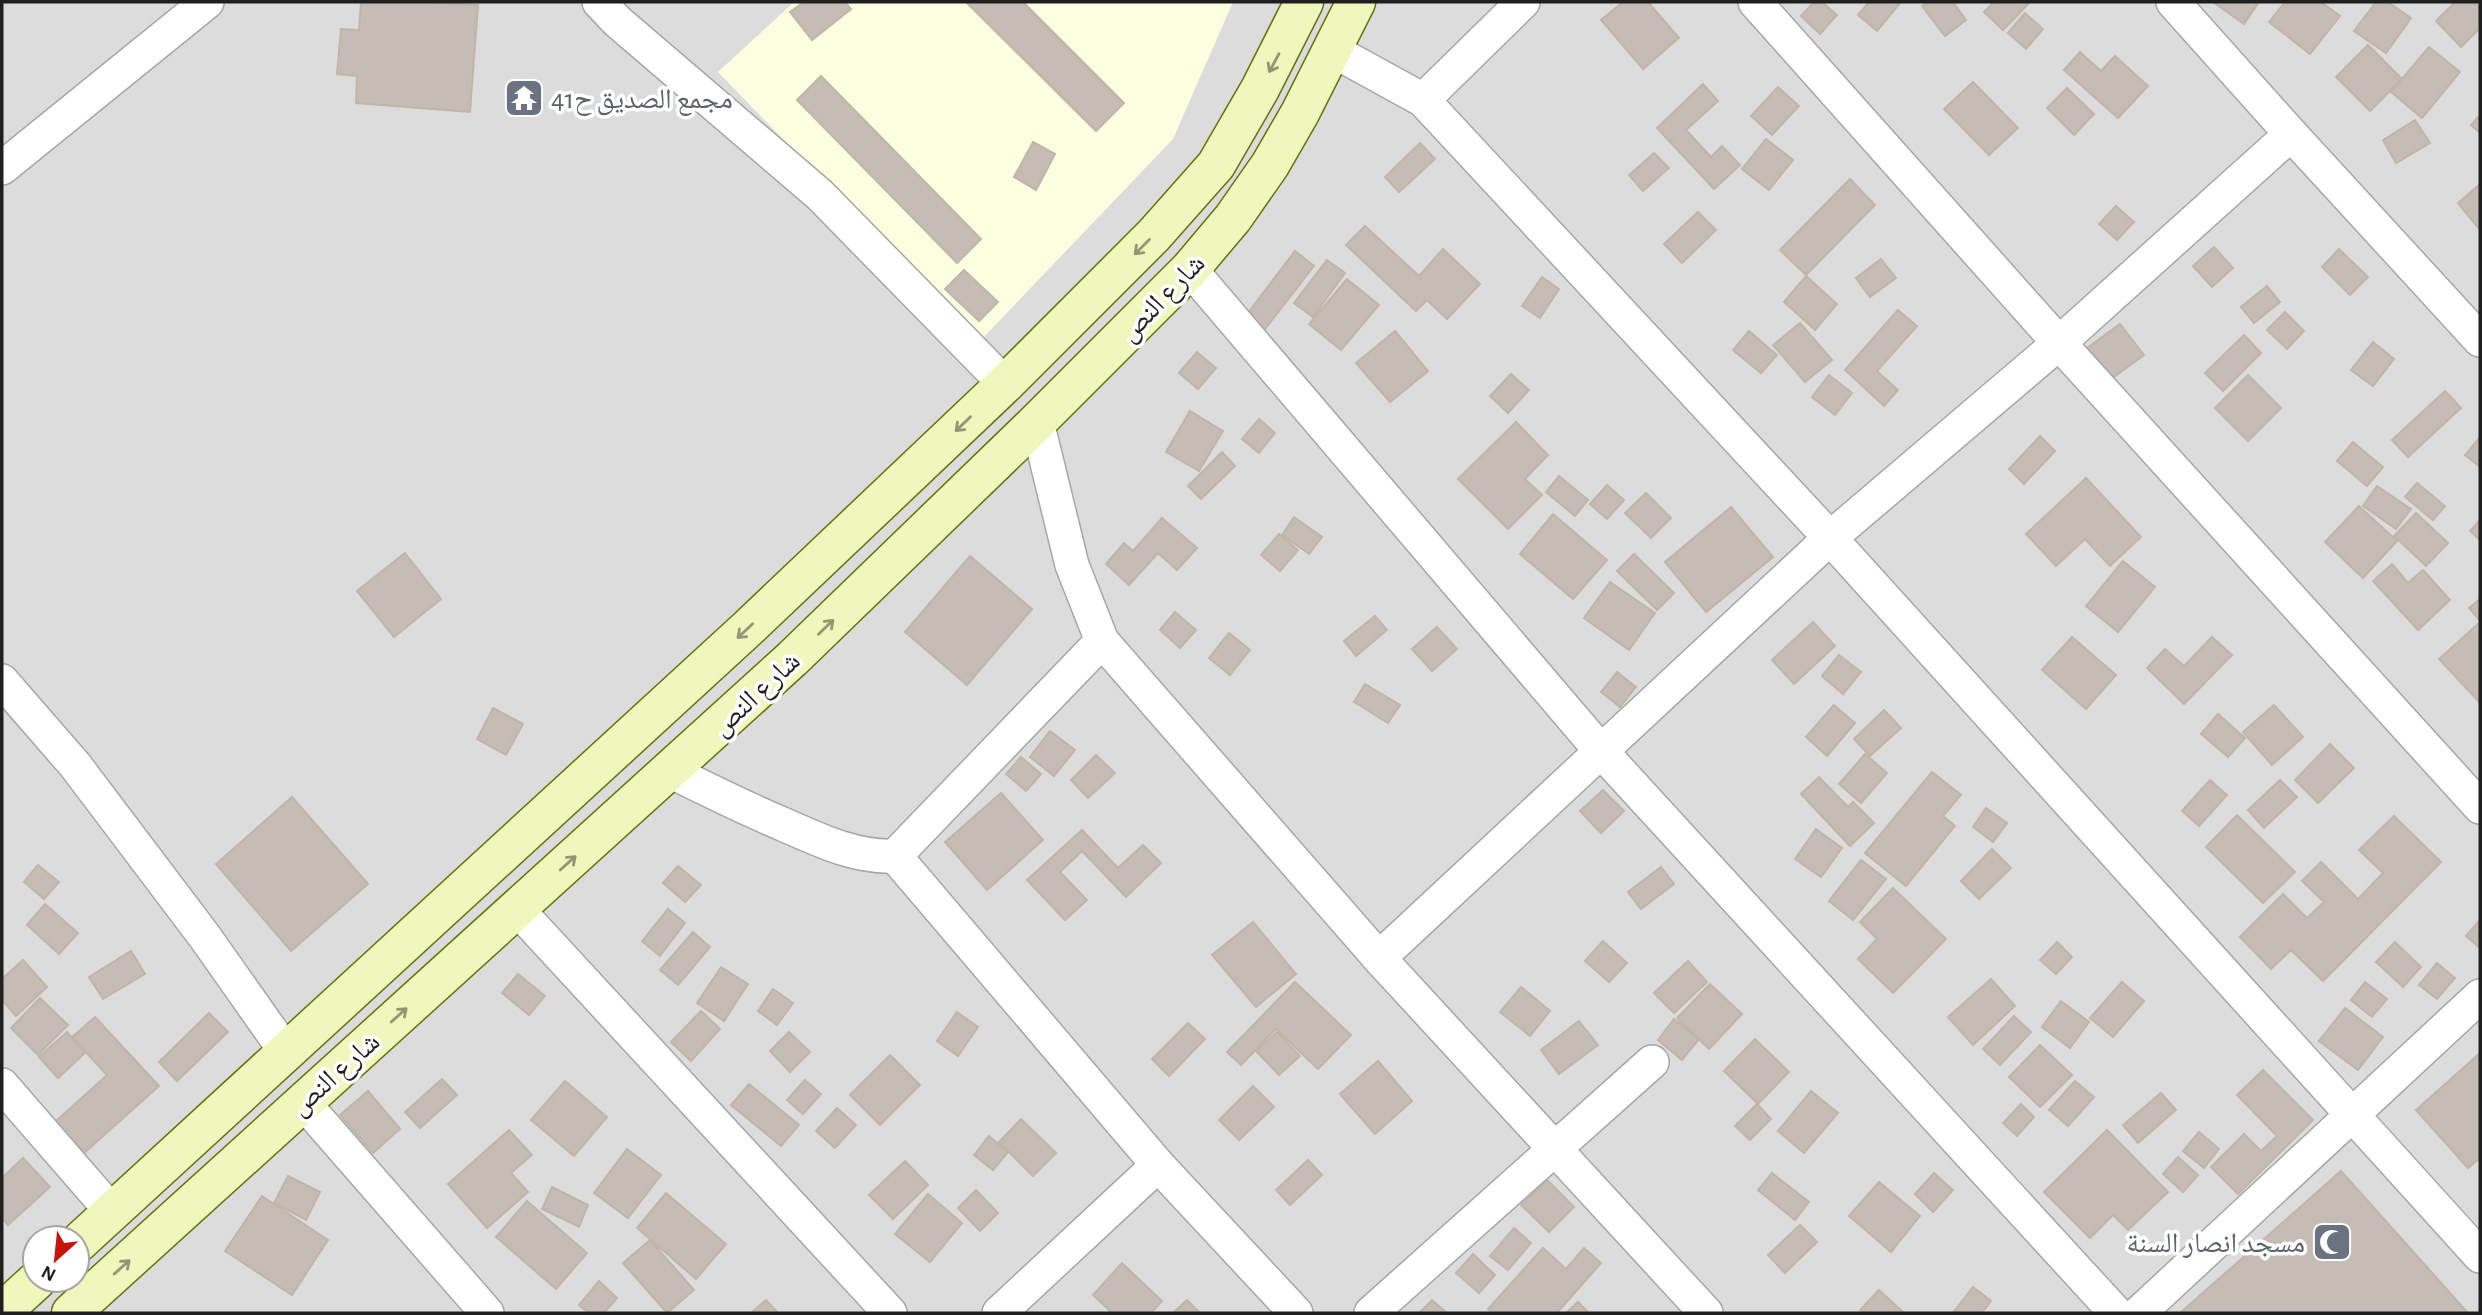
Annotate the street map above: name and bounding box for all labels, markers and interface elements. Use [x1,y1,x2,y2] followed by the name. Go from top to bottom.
[1266,52,1280,72] one-way arrow
[503,77,545,119] temple icon: مجمع الصديق ح41
[551,86,733,116] place label: مجمع الصديق ح41
[1134,238,1151,255] one-way arrow
[1114,249,1212,349] street label: شارع النص
[955,415,972,432] one-way arrow
[817,618,834,635] one-way arrow
[736,623,754,639] one-way arrow
[707,647,807,743] street label: شارع النص
[559,855,576,872] one-way arrow
[390,1007,408,1023] one-way arrow
[285,1027,387,1123] street label: شارع النص
[2311,1221,2353,1263] mosque icon: مسجد انصار السنة
[21,1224,91,1294] north arrow
[2126,1230,2305,1258] place label: مسجد انصار السنة
[113,1259,130,1276] one-way arrow
[39,1261,59,1284] text: N

